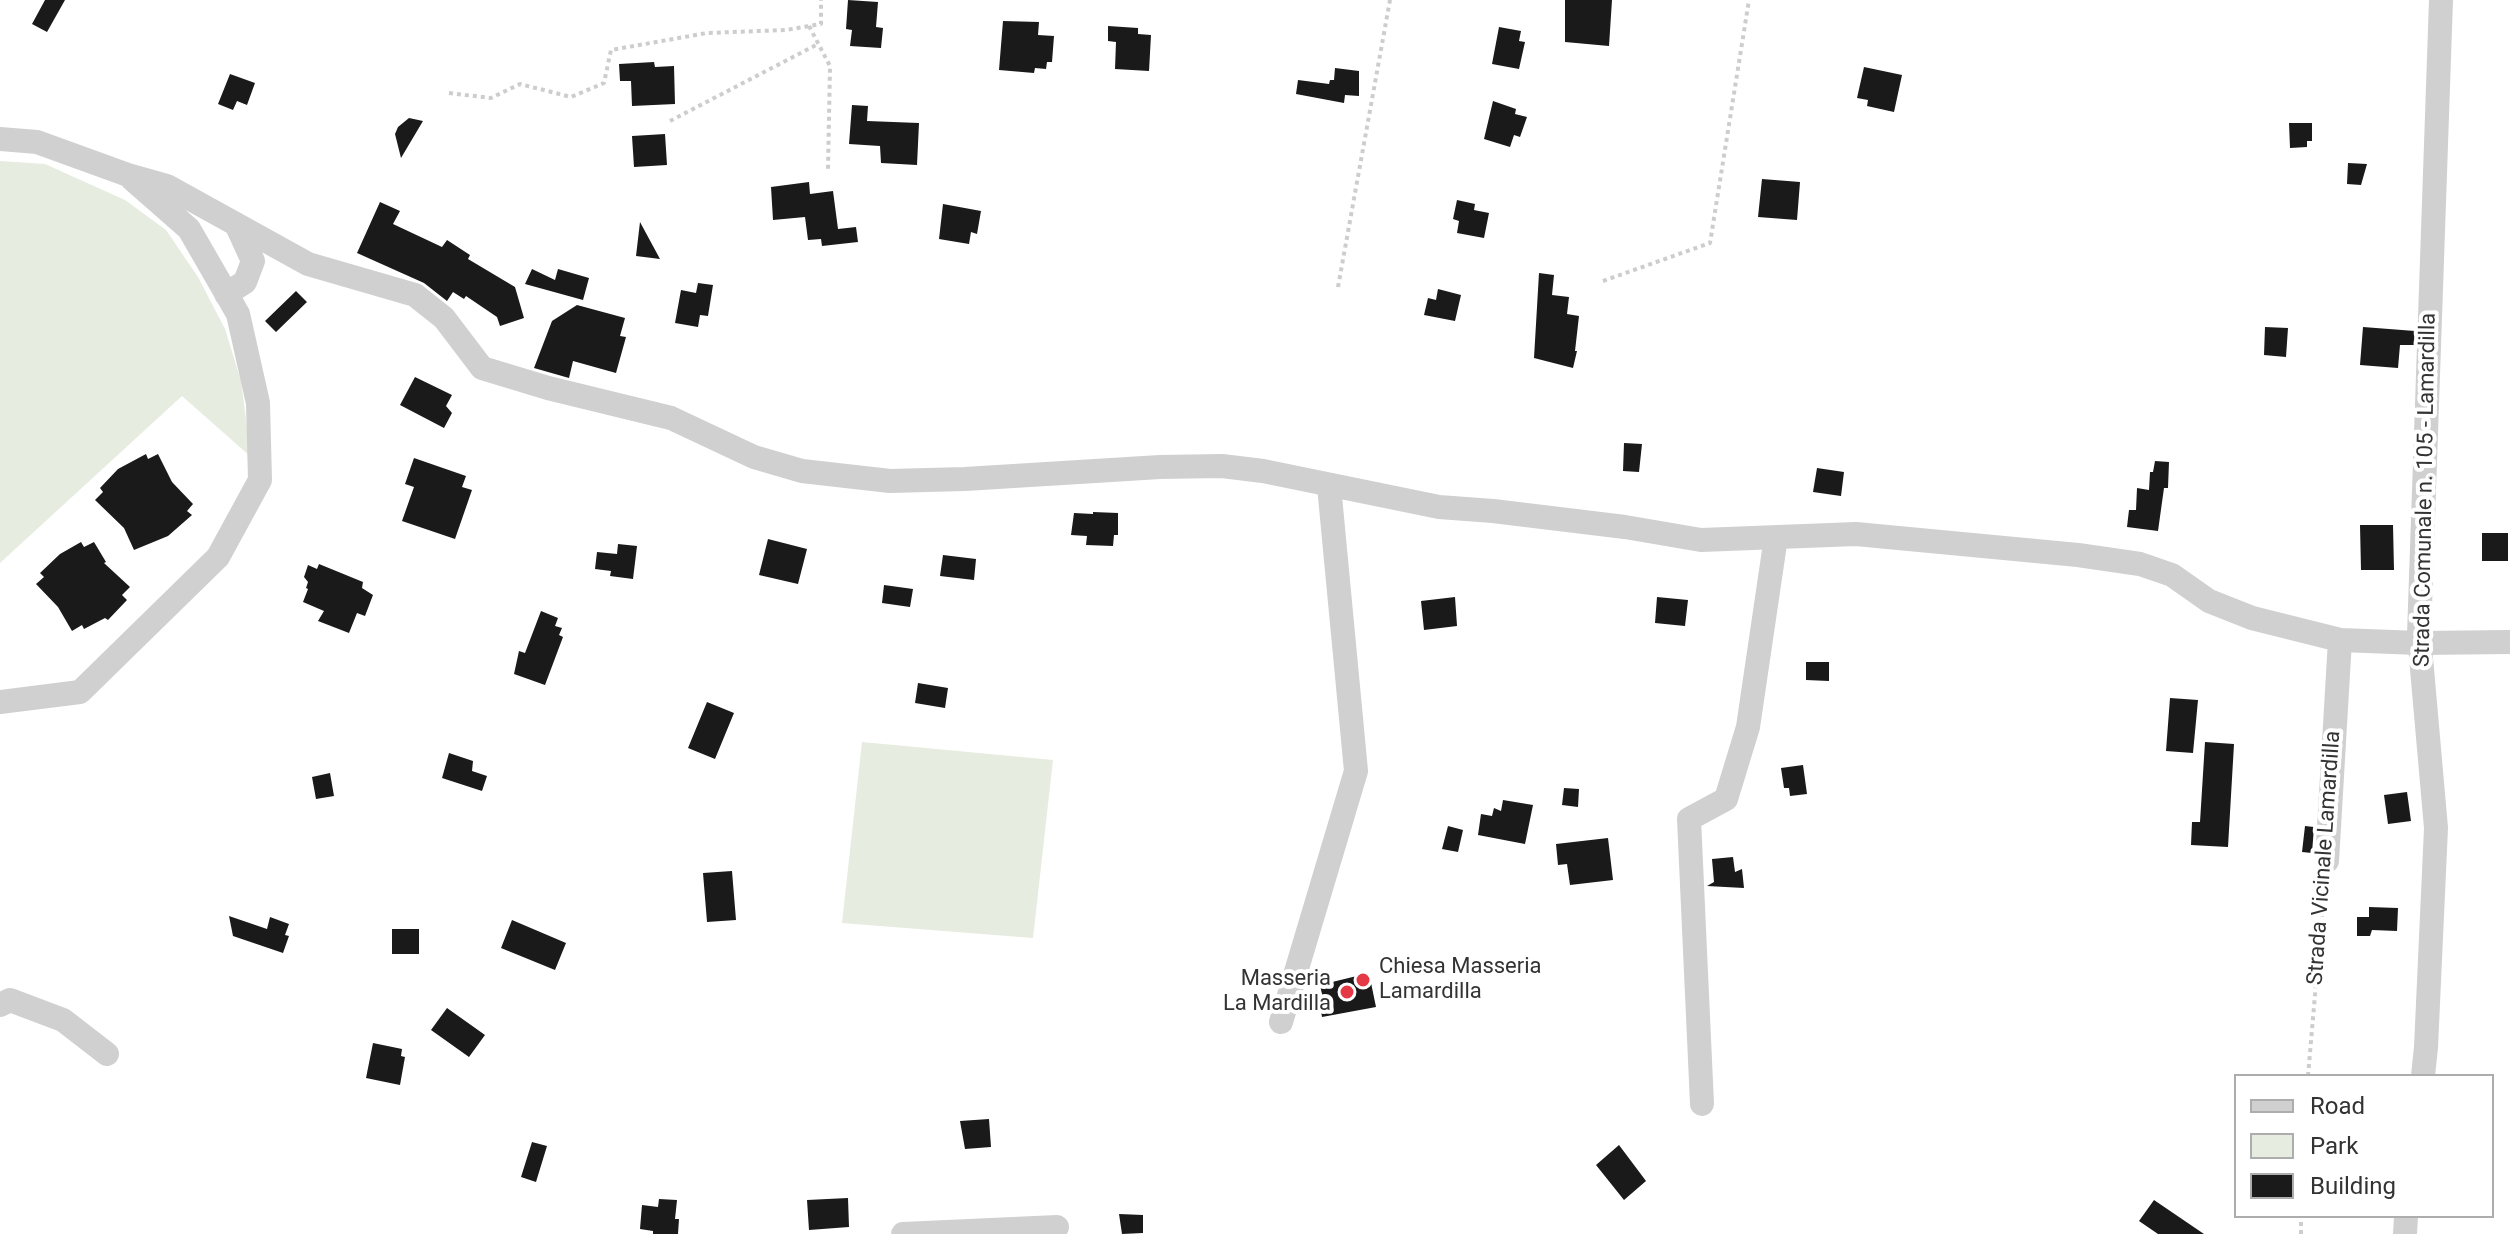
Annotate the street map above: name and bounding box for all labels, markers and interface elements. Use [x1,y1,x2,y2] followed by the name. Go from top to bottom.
[2410,313,2442,667] street label: Strada Comunale n. 105 - Lamardilla
[2303,730,2347,986] street label: Strada Vicinale Lamardilla
[1379,954,1542,1006] place label: Chiesa Masseria Lamardilla
[1223,966,1331,1018] place label: Masseria La Mardilla
[1354,971,1372,989] marker: Chiesa Masseria Lamardilla
[1338,983,1356,1001] marker: Masseria La Mardilla
[2234,1074,2494,1218] legend
[2310,1092,2365,1120] text: Road
[2310,1132,2358,1160] text: Park
[2310,1172,2396,1200] text: Building

